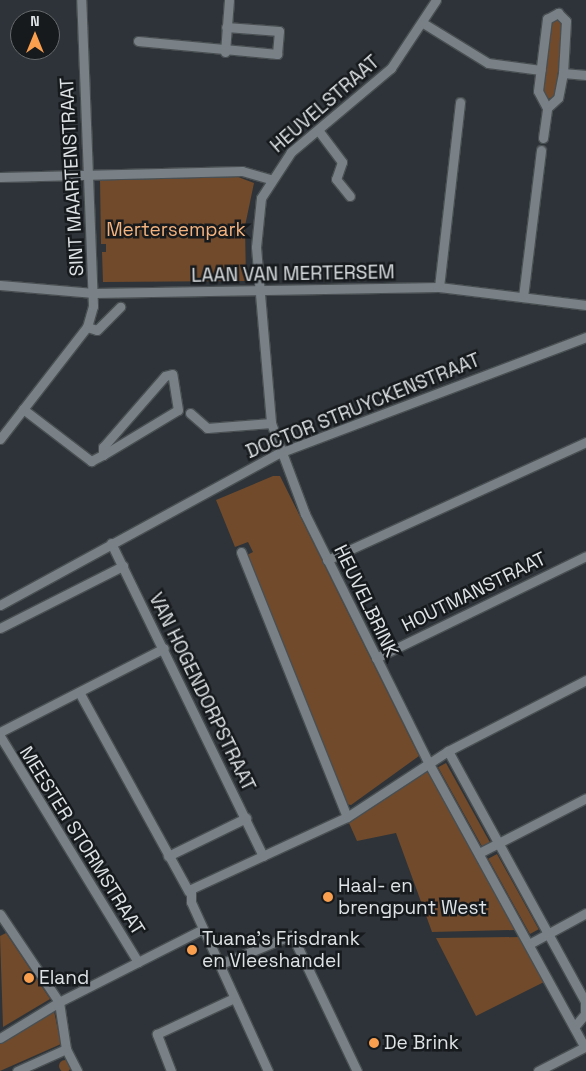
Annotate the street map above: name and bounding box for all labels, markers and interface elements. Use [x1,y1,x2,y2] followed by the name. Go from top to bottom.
[10,10,60,60] north arrow
[30,12,40,30] text: N
[266,51,384,157] street label: HEUVELSTRAAT
[55,77,89,277] street label: SINT MAARTENSTRAAT
[106,219,246,241] park label: Mertersempark
[191,261,395,287] street label: LAAN VAN MERTERSEM
[243,349,483,463] street label: DOCTOR STRUYCKENSTRAAT
[329,541,403,661] street label: HEUVELBRINK
[398,547,550,637] street label: HOUTMANSTRAAT
[144,589,260,795] street label: VAN HOGENDORPSTRAAT
[14,742,150,940] street label: MEESTER STORMSTRAAT
[338,875,487,919] place label: Haal- en brengpunt West
[322,891,334,903] marker: Haal- en brengpunt West
[202,928,360,972] place label: Tuana's Frisdrank en Vleeshandel
[186,944,198,956] marker: Tuana's Frisdrank en Vleeshandel
[39,967,89,989] place label: Eland
[23,972,35,984] marker: Eland
[384,1032,459,1054] place label: De Brink
[368,1037,380,1049] marker: De Brink

